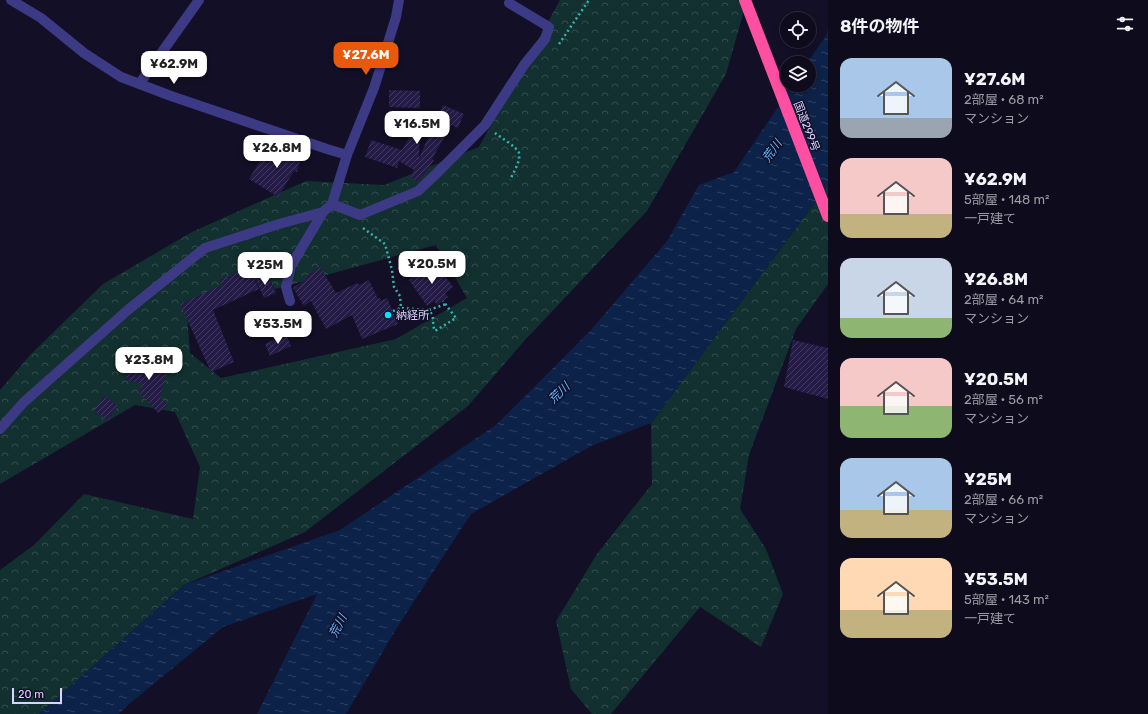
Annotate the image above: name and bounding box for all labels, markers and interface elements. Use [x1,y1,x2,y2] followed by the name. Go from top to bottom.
[780,12,816,92] map controls
[780,12,816,48] button: locate
[1114,13,1136,35] icon: filters
[840,16,920,36] text: 8件の物件
[333,42,399,76] pin: ¥27.6M
[343,47,389,62] text: ¥27.6M
[141,51,207,85] pin: ¥62.9M
[150,56,198,71] text: ¥62.9M
[780,56,816,92] button: layers
[964,69,1025,89] text: ¥27.6M
[872,74,920,122] icon: home
[964,92,1044,107] text: 2部屋 · 68 m²
[791,99,822,153] street label: 国道299号
[384,111,450,145] pin: ¥16.5M
[964,111,1029,126] text: マンション
[394,116,440,131] text: ¥16.5M
[244,135,310,169] pin: ¥26.8M
[759,136,786,165] water label: 荒川
[252,140,302,155] text: ¥26.8M
[964,169,1027,189] text: ¥62.9M
[872,174,920,222] icon: home
[964,192,1049,207] text: 5部屋 · 148 m²
[964,211,1016,226] text: 一戸建て
[399,251,465,285] pin: ¥20.5M
[241,252,289,286] pin: ¥25M
[407,256,457,271] text: ¥20.5M
[247,257,283,272] text: ¥25M
[964,269,1028,289] text: ¥26.8M
[872,274,920,322] icon: home
[964,292,1043,307] text: 2部屋 · 64 m²
[396,309,430,322] place label: 納経所
[383,310,393,320] marker: 納経所
[245,311,311,345] pin: ¥53.5M
[964,311,1029,326] text: マンション
[254,316,302,331] text: ¥53.5M
[116,347,182,381] pin: ¥23.8M
[124,352,174,367] text: ¥23.8M
[964,369,1028,389] text: ¥20.5M
[872,374,920,422] icon: home
[545,378,574,406] water label: 荒川
[964,392,1043,407] text: 2部屋 · 56 m²
[964,411,1029,426] text: マンション
[964,469,1012,489] text: ¥25M
[872,474,920,522] icon: home
[964,492,1043,507] text: 2部屋 · 66 m²
[964,511,1029,526] text: マンション
[964,569,1028,589] text: ¥53.5M
[872,574,920,622] icon: home
[964,592,1049,607] text: 5部屋 · 143 m²
[326,610,351,640] water label: 荒川
[964,611,1016,626] text: 一戸建て
[12,686,62,705] scale bar
[18,688,44,701] text: 20 m

